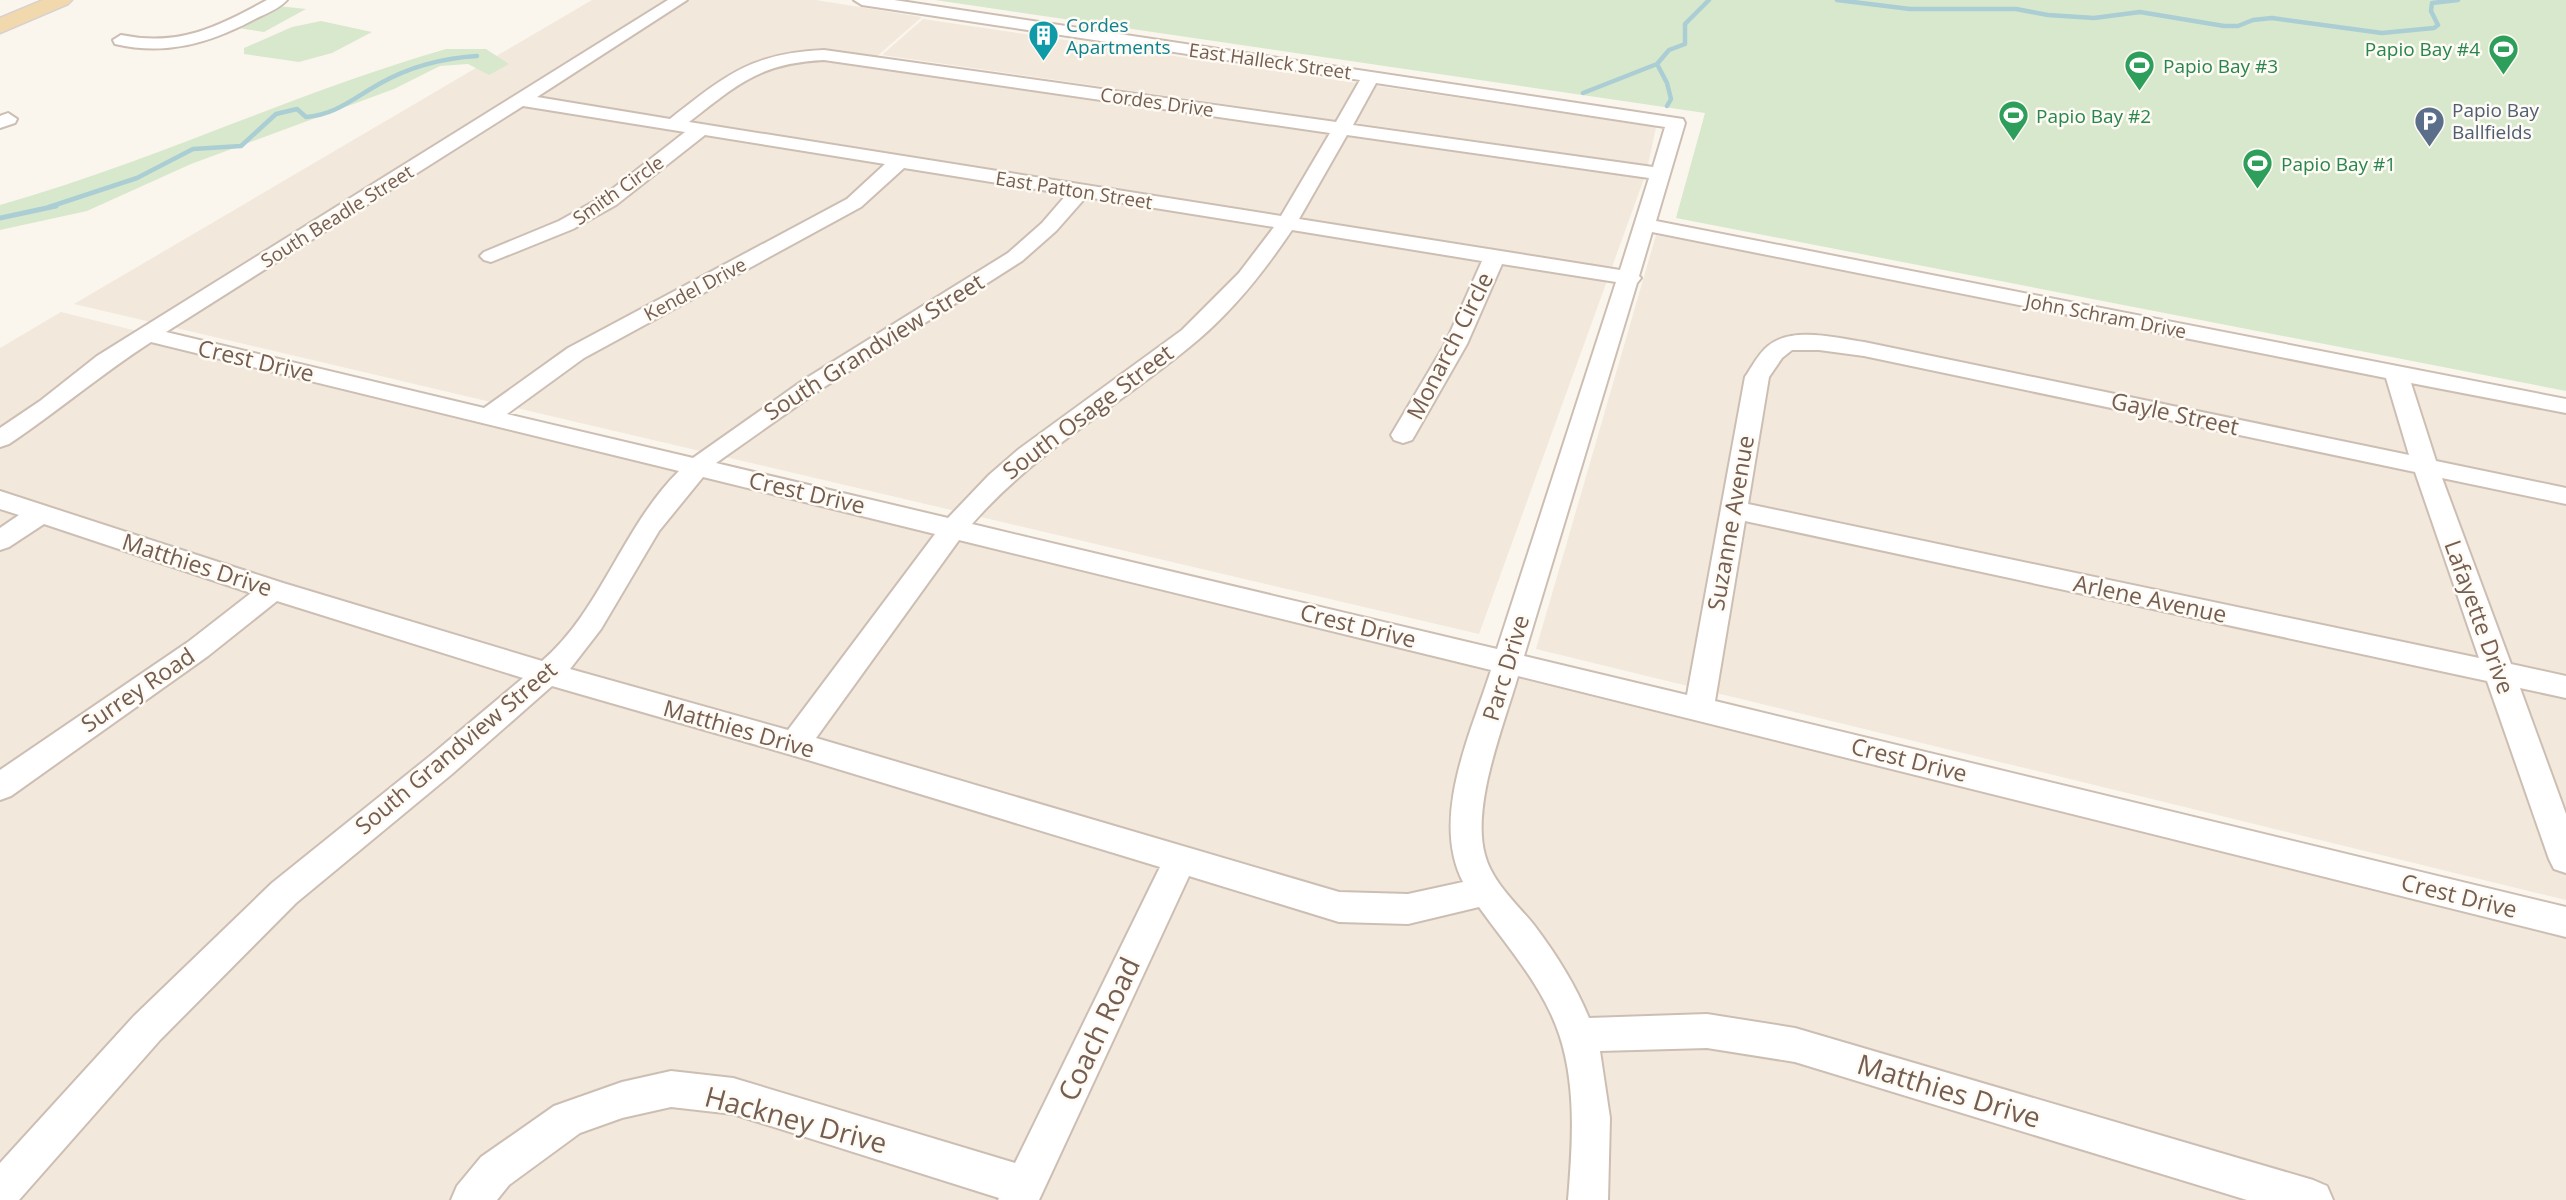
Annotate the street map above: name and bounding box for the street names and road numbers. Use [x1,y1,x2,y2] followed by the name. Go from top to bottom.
[1187,37,1353,85] street label: East Halleck Street
[1099,81,1215,123] street label: Cordes Drive
[567,149,669,231] street label: Smith Circle
[256,158,418,274] street label: South Beadle Street
[994,165,1155,215] street label: East Patton Street
[639,251,751,327] street label: Kendel Drive
[757,265,990,427] street label: South Grandview Street
[1398,266,1500,425] street label: Monarch Circle
[2021,287,2189,344] street label: John Schram Drive
[195,331,317,389] street label: Crest Drive
[995,336,1179,486] street label: South Osage Street
[2108,384,2242,442] street label: Gayle Street
[1699,433,1761,613] street label: Suzanne Avenue
[746,463,868,521] street label: Crest Drive
[118,525,276,603] street label: Matthies Drive
[2437,535,2523,698] street label: Lafayette Drive
[2071,566,2230,630] street label: Arlene Avenue
[1297,595,1419,655] street label: Crest Drive
[1474,611,1536,725] street label: Parc Drive
[74,639,201,739] street label: Surrey Road
[348,653,563,841] street label: South Grandview Street
[660,691,819,765] street label: Matthies Drive
[1848,729,1970,789] street label: Crest Drive
[2398,865,2520,925] street label: Crest Drive
[1048,950,1148,1107] street label: Coach Road
[1853,1044,2046,1136] street label: Matthies Drive
[701,1076,892,1162] street label: Hackney Drive

